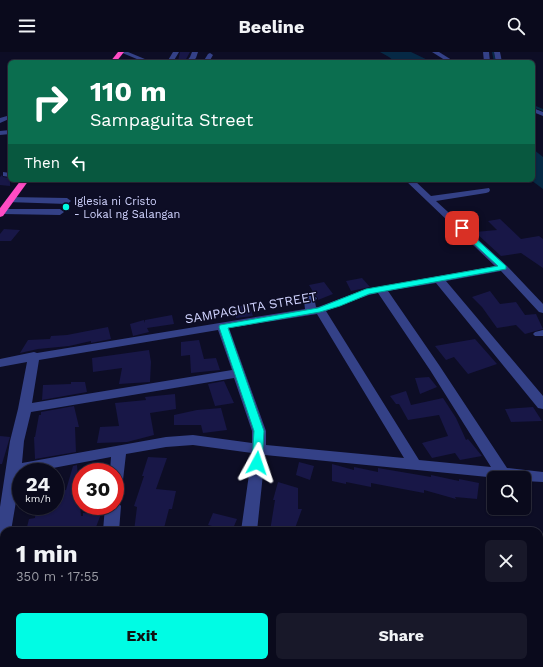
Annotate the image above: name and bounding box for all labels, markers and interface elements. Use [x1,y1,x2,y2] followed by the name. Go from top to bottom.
[16,15,38,37] icon: menu
[505,15,527,37] icon: search
[239,16,304,37] text: Beeline
[90,75,167,108] text: 110 m
[24,76,76,128] icon: right
[90,109,253,130] text: Sampaguita Street
[68,152,90,174] icon: left
[24,154,60,172] text: Then
[74,195,180,221] place label: Iglesia ni Cristo - Lokal ng Salangan
[61,202,71,212] marker: Iglesia ni Cristo - Lokal ng Salangan
[445,211,479,245] pin
[451,217,473,239] icon: arrive
[184,288,319,327] street label: SAMPAGUITA STREET
[236,442,278,484] position arrow
[72,463,124,515] speed limit sign: 30
[487,471,531,515] map controls
[487,471,531,515] button: search
[26,472,50,496] text: 24
[25,493,51,504] text: km/h
[16,540,78,568] text: 1 min
[485,540,527,582] button: close
[16,569,99,584] text: 350 m · 17:55
[16,613,268,659] button: Exit
[276,613,527,659] button: Share

